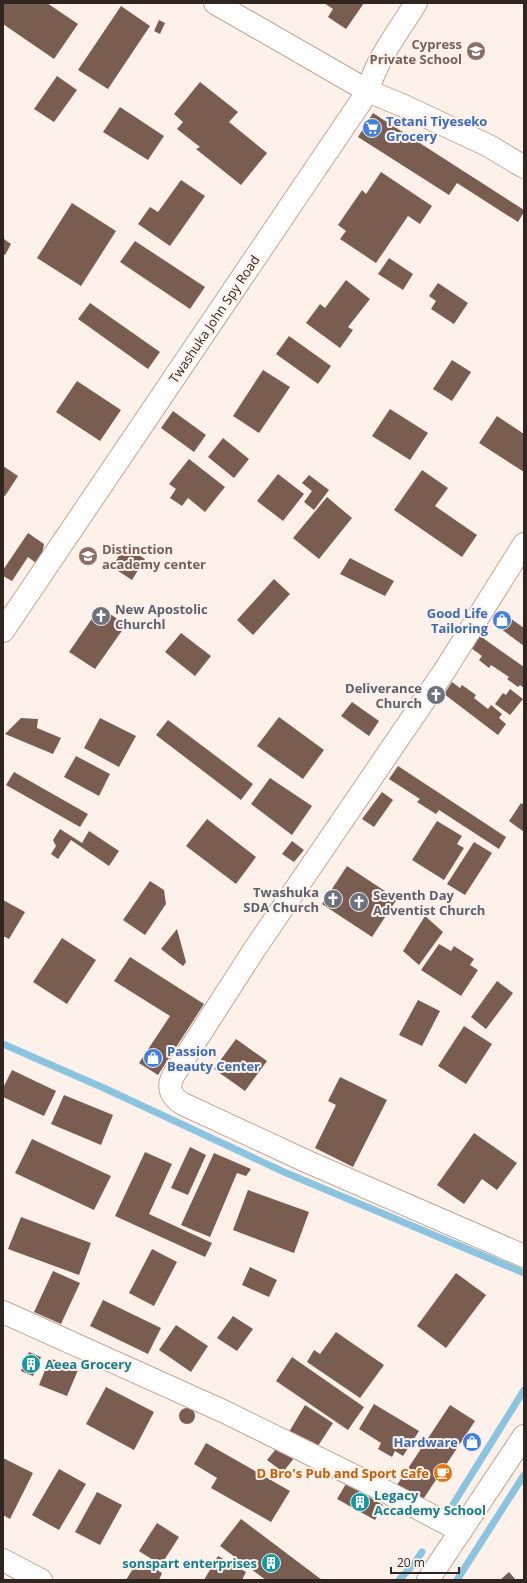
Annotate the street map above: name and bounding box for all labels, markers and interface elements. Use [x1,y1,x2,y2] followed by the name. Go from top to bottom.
[370,35,462,68] place label: Cypress Private School
[465,40,487,62] school or university icon: Cypress Private School
[386,112,487,145] place label: Tetani Tiyeseko Grocery
[361,117,383,139] supermarket icon: Tetani Tiyeseko Grocery
[164,252,264,386] street label: Twashuka John Spy Road
[102,540,206,573] place label: Distinction academy center
[77,545,99,567] school or university icon: Distinction academy center
[115,600,208,633] place label: New Apostolic Churchl
[427,604,489,637] place label: Good Life Tailoring
[90,605,112,627] church icon: New Apostolic Churchl
[491,609,513,631] shop icon: Good Life Tailoring
[345,679,422,712] place label: Deliverance Church
[425,684,447,706] church icon: Deliverance Church
[243,883,319,916] place label: Twashuka SDA Church
[373,886,485,919] place label: Seventh Day Adventist Church
[322,888,344,910] church icon: Twashuka SDA Church
[348,891,370,913] church icon: Seventh Day Adventist Church
[167,1042,260,1075] place label: Passion Beauty Center
[142,1047,164,1069] shop icon: Passion Beauty Center
[20,1353,42,1375] building icon: Aeea Grocery
[45,1355,132,1373] place label: Aeea Grocery
[461,1431,483,1453] shop icon: Hardware
[394,1433,458,1451] place label: Hardware
[432,1462,454,1484] cafe icon: D Bro's Pub and Sport Cafe
[256,1464,429,1482] place label: D Bro's Pub and Sport Cafe
[374,1486,486,1519] place label: Legacy Accademy School
[349,1491,371,1513] building icon: Legacy Accademy School
[391,1549,459,1575] scale bar
[260,1552,282,1574] building icon: sonspart enterprises
[122,1554,257,1572] place label: sonspart enterprises
[397,1554,425,1571] text: 20 m

